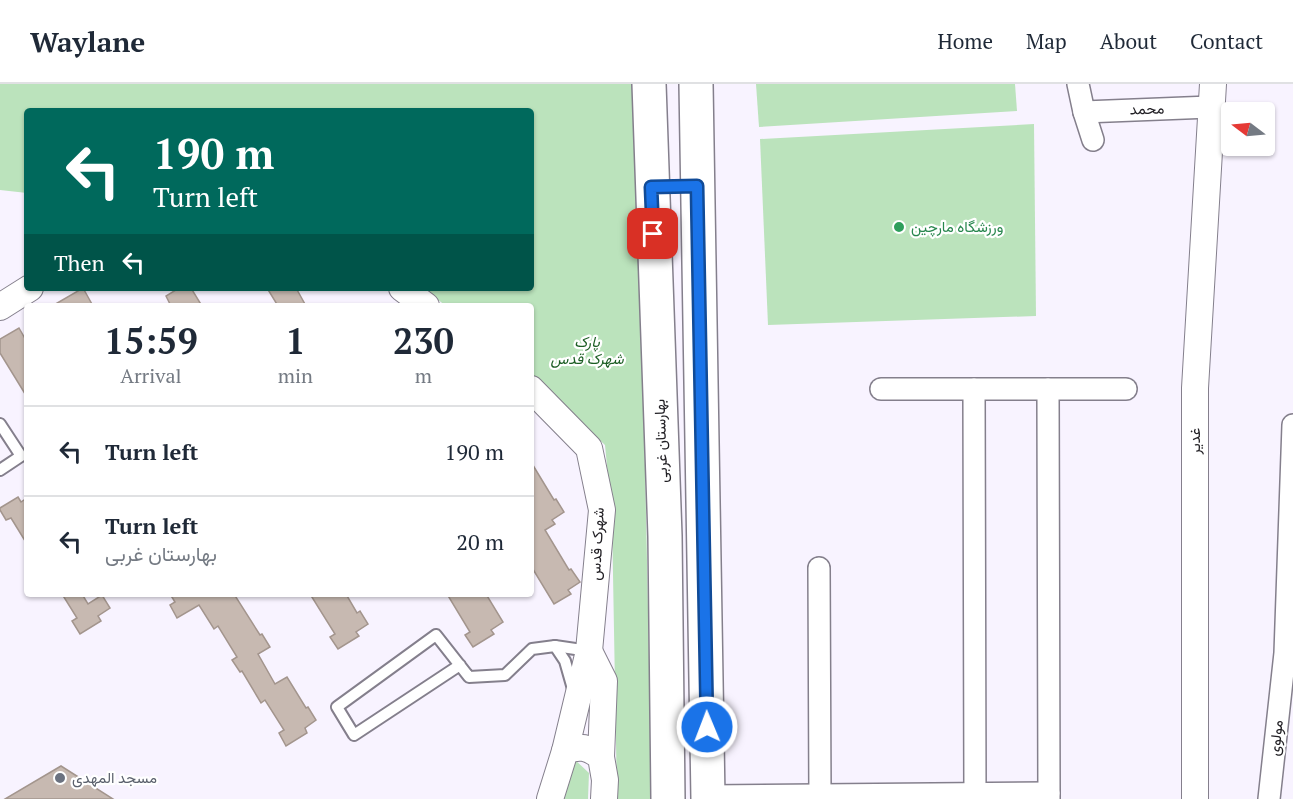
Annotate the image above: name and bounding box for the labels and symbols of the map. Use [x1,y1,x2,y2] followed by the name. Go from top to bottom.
[1129,97,1165,119] street label: محمد
[1221,102,1275,156] north arrow
[627,208,678,259] pin
[911,216,1003,237] place label: ورزشگاه مارچین
[892,220,906,234] marker: ورزشگاه مارچین
[550,331,625,368] park label: پارک شهرک قدس
[649,399,672,483] street label: بهارستان غربی
[1184,427,1204,455] street label: غدیر
[584,507,609,581] street label: شهرک قدس
[675,695,739,759] position arrow
[1263,719,1288,757] street label: مولوی
[72,767,157,788] place label: مسجد المهدی
[53,771,67,785] marker: مسجد المهدی

